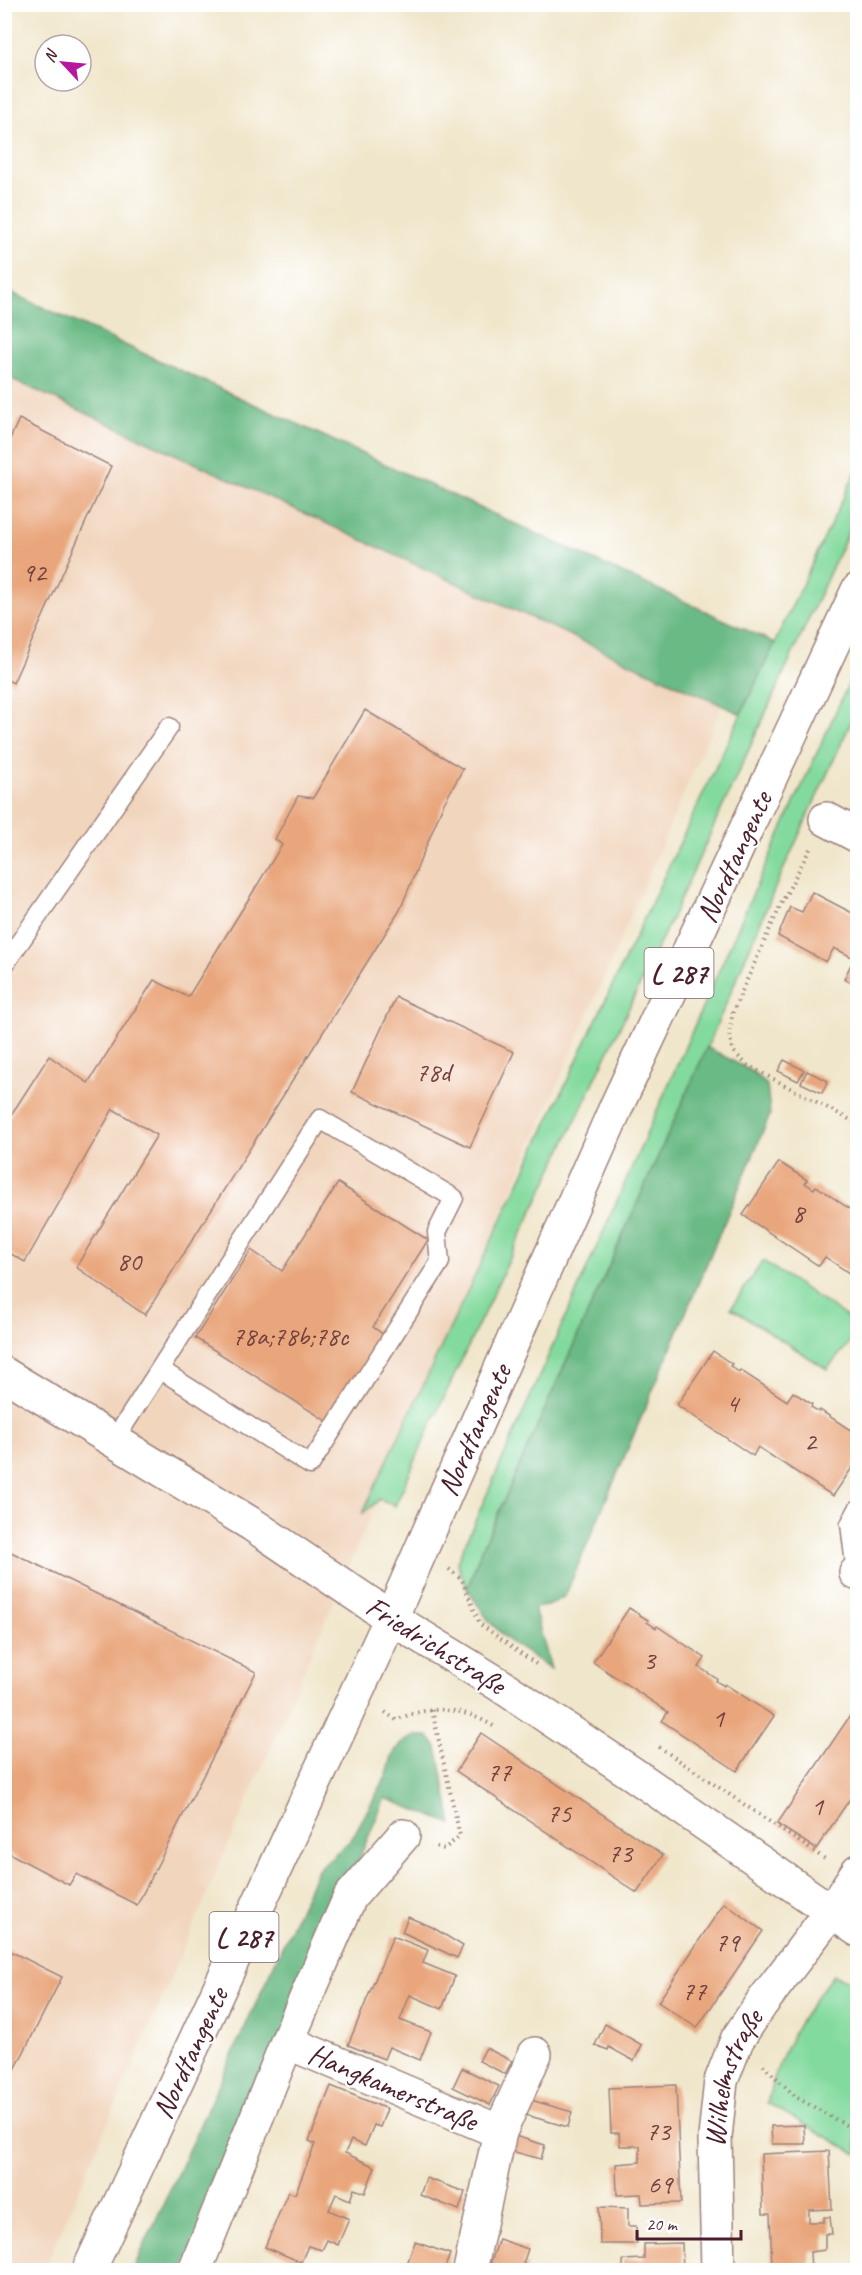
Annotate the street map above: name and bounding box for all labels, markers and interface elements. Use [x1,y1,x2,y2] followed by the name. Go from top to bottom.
[33,33,93,93] north arrow
[39,45,63,66] text: N
[22,555,48,589] house number: 92
[687,783,782,929] street label: Nordtangente
[644,948,714,998] road number: L 287
[416,1055,455,1089] house number: 78d
[792,1196,807,1230] house number: 8
[117,1244,143,1278] house number: 80
[232,1319,350,1353] house number: 78a;78b;78c
[428,1356,521,1502] street label: Nordtangente
[726,1386,741,1420] house number: 4
[804,1424,818,1458] house number: 2
[359,1587,515,1704] street label: Friedrichstraße
[643,1643,657,1677] house number: 3
[712,1701,726,1735] house number: 1
[487,1755,513,1789] house number: 77
[811,1789,825,1823] house number: 1
[547,1796,573,1830] house number: 75
[608,1836,634,1870] house number: 73
[210,1912,278,1962] road number: L 287
[715,1925,741,1959] house number: 79
[682,1974,708,2008] house number: 77
[143,1979,238,2125] street label: Nordtangente
[695,2000,773,2149] street label: Wilhelmstraße
[303,2034,485,2141] street label: Hangkamerstraße
[646,2114,672,2148] house number: 73
[648,2167,674,2201] house number: 69
[637,2203,740,2241] scale bar
[646,2213,679,2235] text: 20 m

